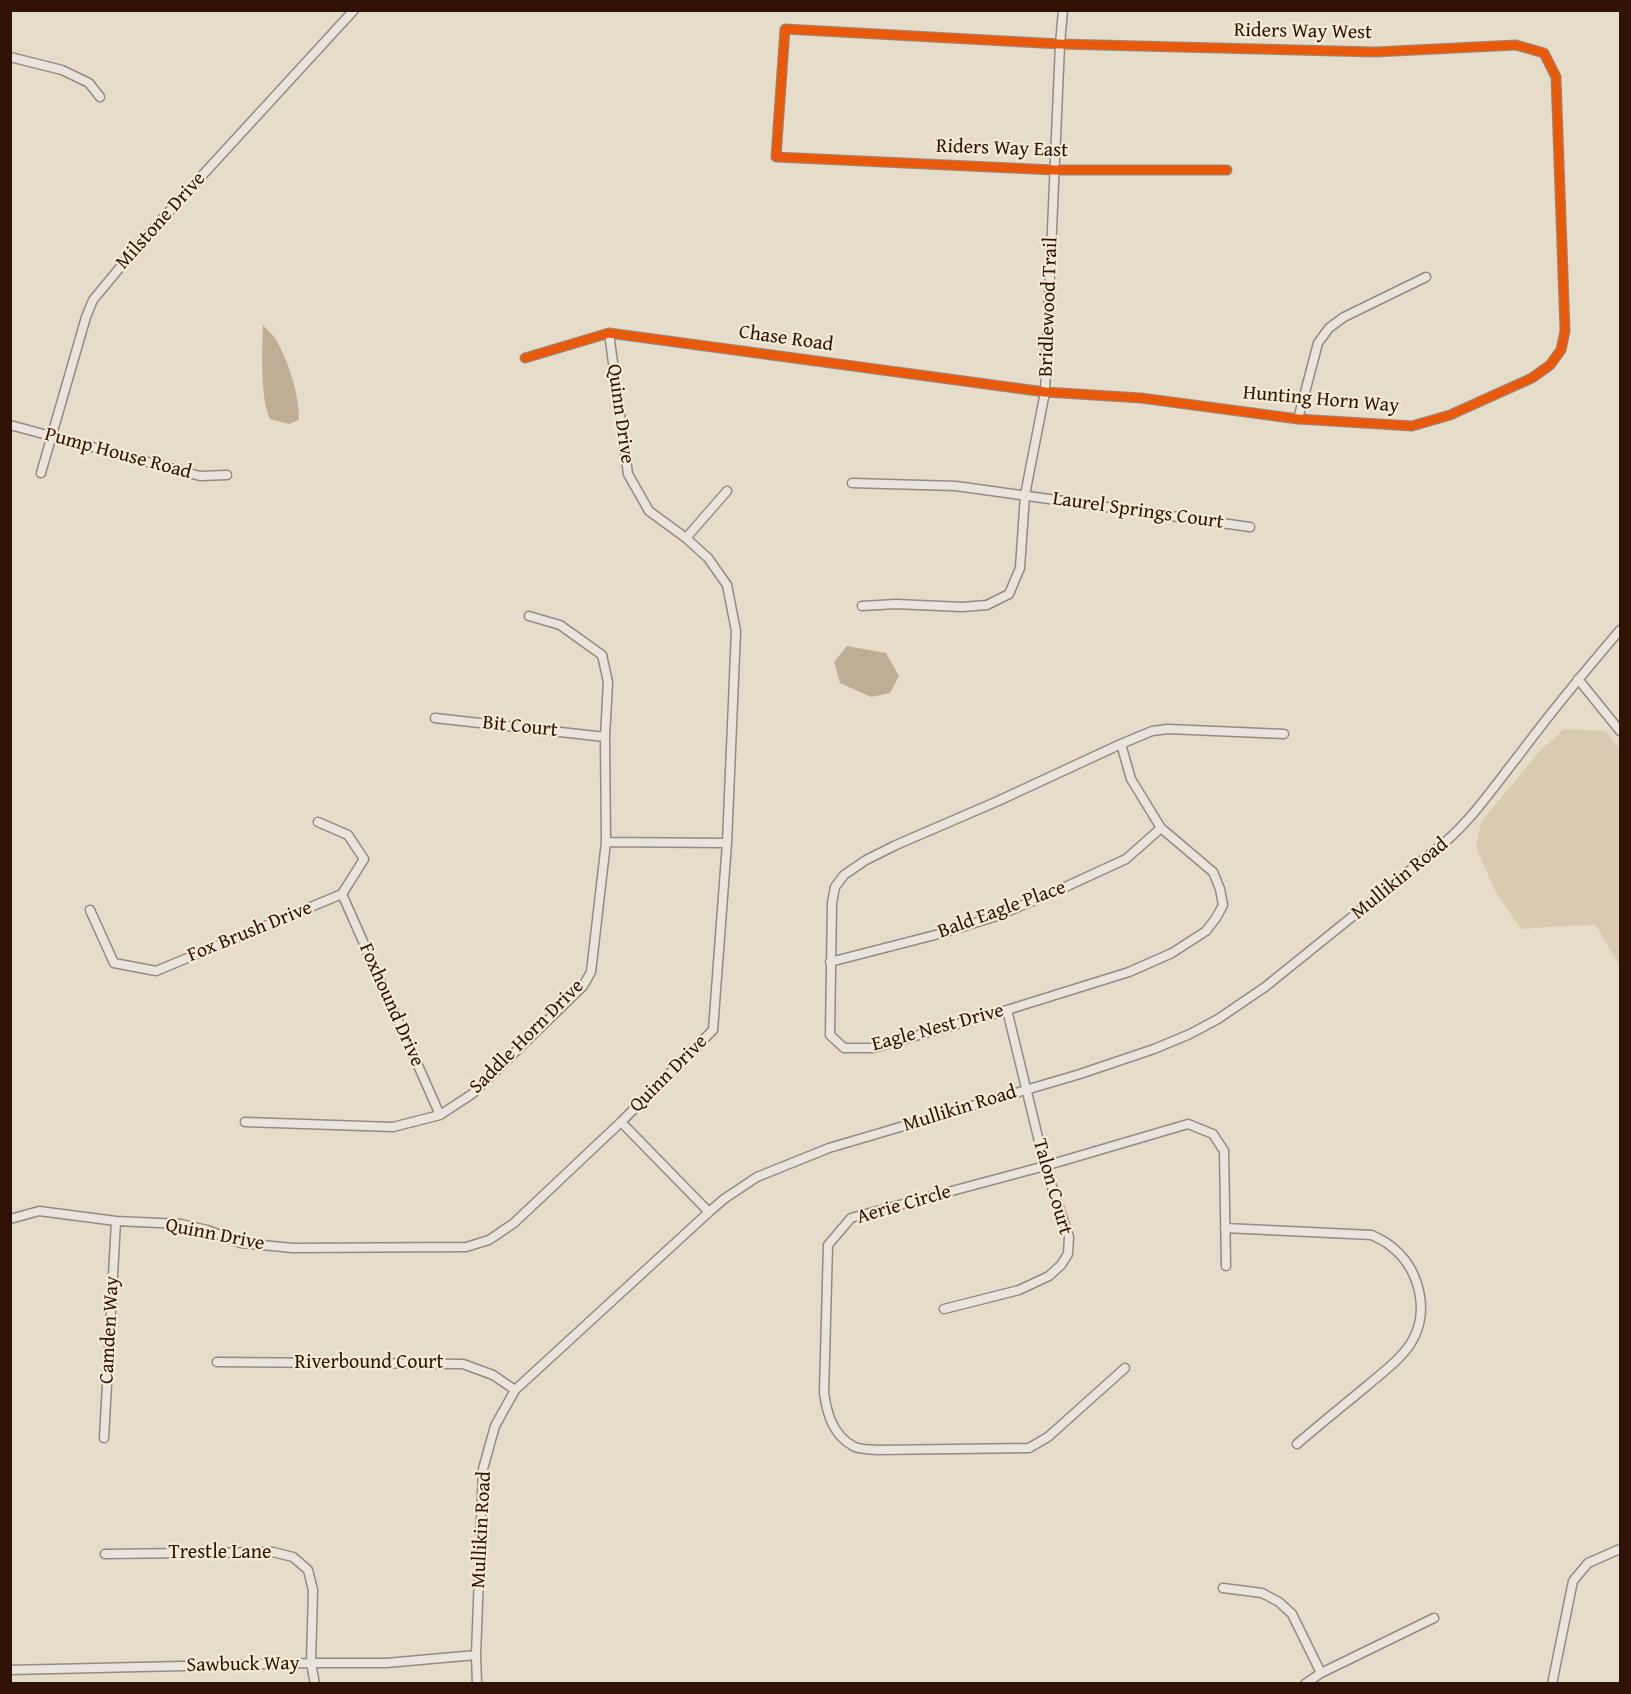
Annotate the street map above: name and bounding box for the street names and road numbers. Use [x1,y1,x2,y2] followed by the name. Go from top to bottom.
[1234,19,1372,45] street label: Riders Way West
[935,135,1069,163] street label: Riders Way East
[111,167,211,275] street label: Milstone Drive
[1035,237,1063,377] street label: Bridlewood Trail
[737,320,835,358] street label: Chase Road
[601,363,639,465] street label: Quinn Drive
[1242,381,1400,419] street label: Hunting Horn Way
[42,423,194,485] street label: Pump House Road
[1051,487,1225,535] street label: Laurel Springs Court
[481,711,559,743] street label: Bit Court
[1347,833,1453,925] street label: Mullikin Road
[935,876,1069,944] street label: Bald Eagle Place
[184,896,316,968] street label: Fox Brush Drive
[353,940,429,1070] street label: Foxhound Drive
[465,975,589,1099] street label: Saddle Horn Drive
[869,999,1007,1057] street label: Eagle Nest Drive
[625,1030,713,1118] street label: Quinn Drive
[900,1080,1020,1138] street label: Mullikin Road
[1027,1136,1077,1238] street label: Talon Court
[854,1180,954,1230] street label: Aerie Circle
[163,1214,267,1256] street label: Quinn Drive
[95,1275,125,1385] street label: Camden Way
[294,1351,444,1375] street label: Riverbound Court
[467,1471,497,1589] street label: Mullikin Road
[169,1541,271,1565] street label: Trestle Lane
[186,1652,300,1678] street label: Sawbuck Way

